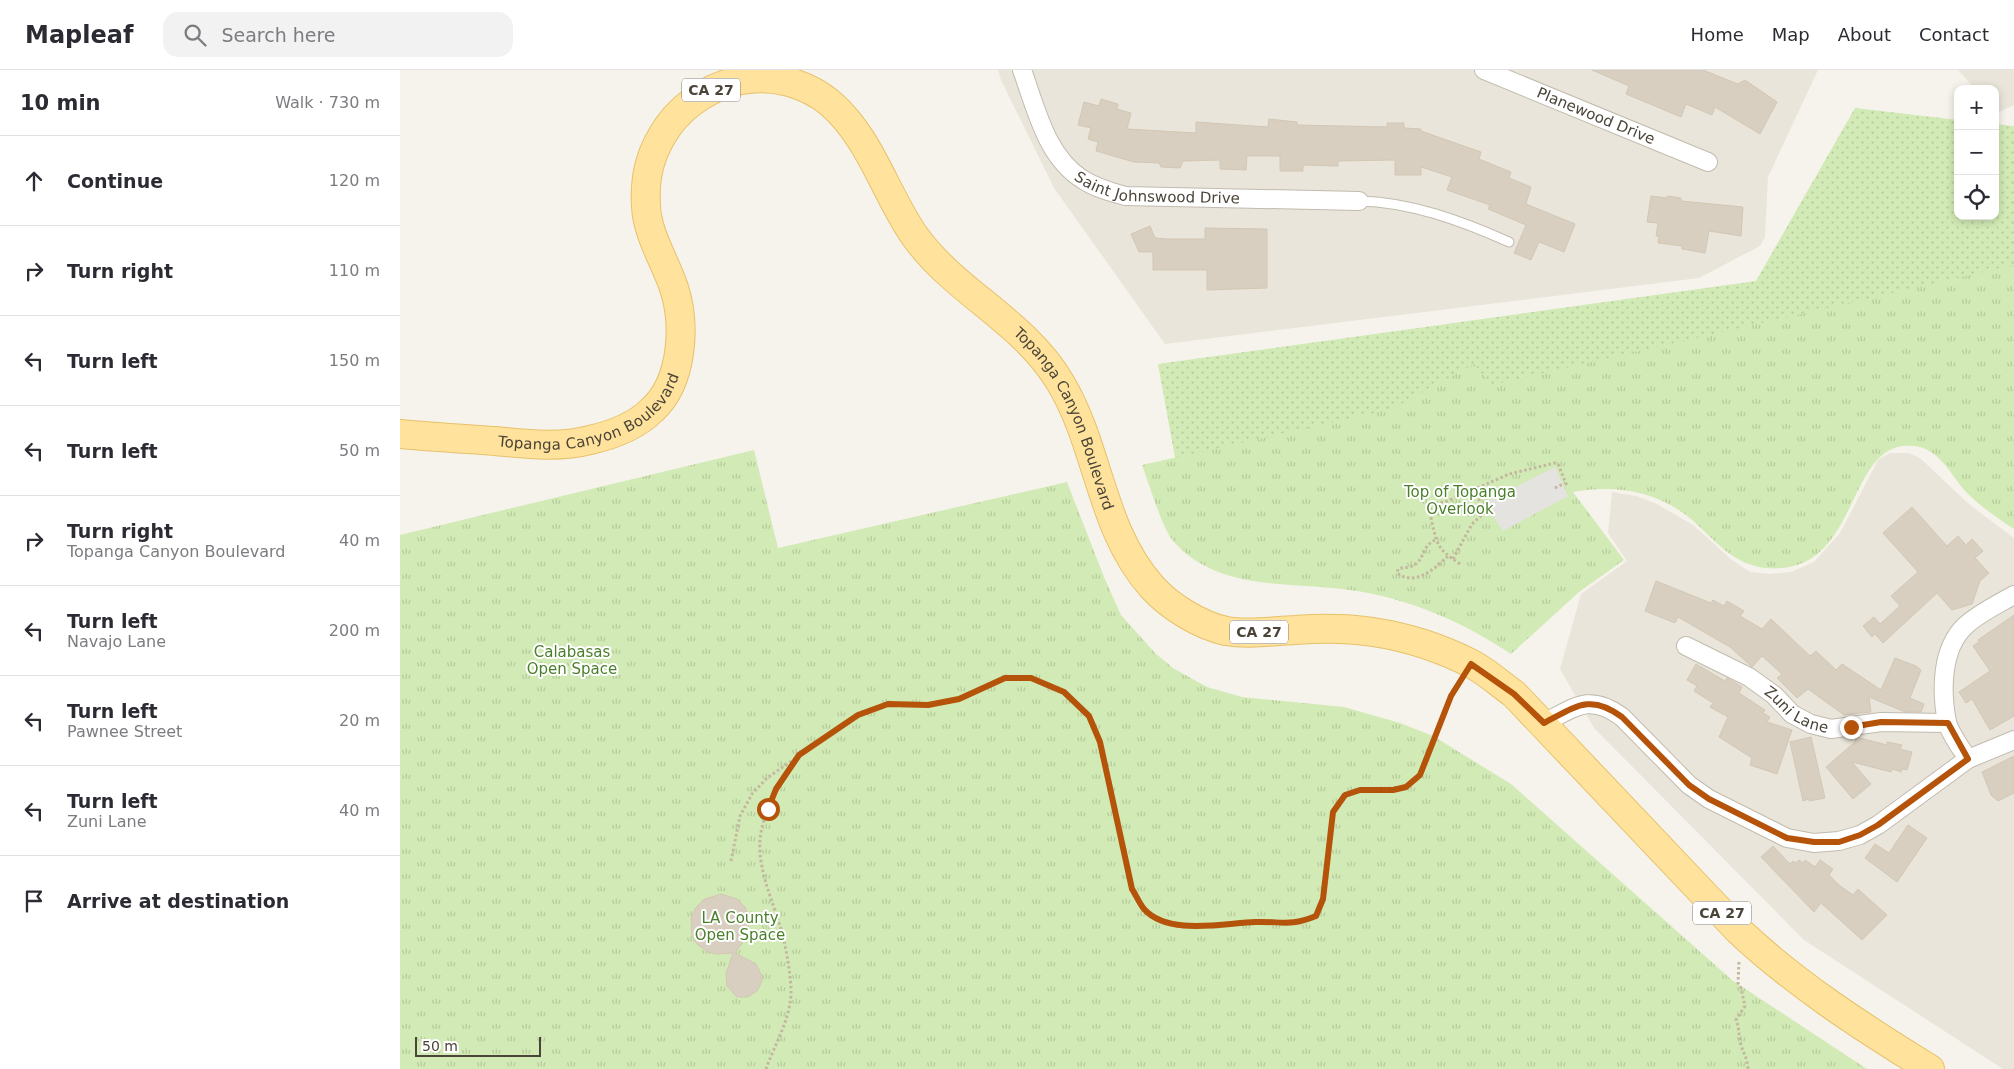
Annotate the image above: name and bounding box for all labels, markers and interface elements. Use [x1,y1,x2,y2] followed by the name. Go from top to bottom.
[163,12,513,57] search box
[25,21,133,49] text: Mapleaf
[181,21,209,49] icon: search
[221,24,336,46] text: Search here
[1691,24,1744,45] text: Home
[1772,24,1810,45] text: Map
[1838,24,1891,45] text: About
[1919,24,1989,45] text: Contact
[682,78,740,102] road number: CA 27
[1534,84,1658,148] street label: Planewood Drive
[1954,85,1999,220] map controls
[1954,85,1999,130] button: +
[20,91,101,115] text: 10 min
[275,93,380,112] text: Walk · 730 m
[1954,130,1999,175] button: −
[20,167,48,195] icon: ahead
[1071,168,1240,207] street label: Saint Johnswood Drive
[67,170,163,192] text: Continue
[329,171,380,190] text: 120 m
[1954,175,1999,220] button: locate
[20,257,48,285] icon: right
[67,260,173,282] text: Turn right
[329,261,380,280] text: 110 m
[1009,323,1117,513] street label: Topanga Canyon Boulevard
[20,347,48,375] icon: left
[67,350,158,372] text: Turn left
[329,351,380,370] text: 150 m
[496,371,683,454] street label: Topanga Canyon Boulevard
[20,437,48,465] icon: left
[67,440,158,462] text: Turn left
[339,441,380,460] text: 50 m
[1403,483,1516,518] park label: Top of Topanga Overlook
[67,520,173,542] text: Turn right
[20,527,48,555] icon: right
[339,531,380,550] text: 40 m
[67,542,286,561] text: Topanga Canyon Boulevard
[67,610,158,632] text: Turn left
[20,617,48,645] icon: left
[1230,620,1288,644] road number: CA 27
[329,621,380,640] text: 200 m
[67,632,166,651] text: Navajo Lane
[527,643,617,678] park label: Calabasas Open Space
[1761,682,1830,737] street label: Zuni Lane
[67,700,158,722] text: Turn left
[20,707,48,735] icon: left
[339,711,380,730] text: 20 m
[1840,716,1863,739] route end
[67,722,182,741] text: Pawnee Street
[67,790,158,812] text: Turn left
[20,797,48,825] icon: left
[757,798,780,821] route start
[339,801,380,820] text: 40 m
[67,812,146,831] text: Zuni Lane
[20,887,48,915] icon: arrive
[67,890,289,912] text: Arrive at destination
[1693,901,1751,924] road number: CA 27
[695,909,785,944] park label: LA County Open Space
[415,1034,541,1057] scale bar
[422,1038,458,1054] text: 50 m

